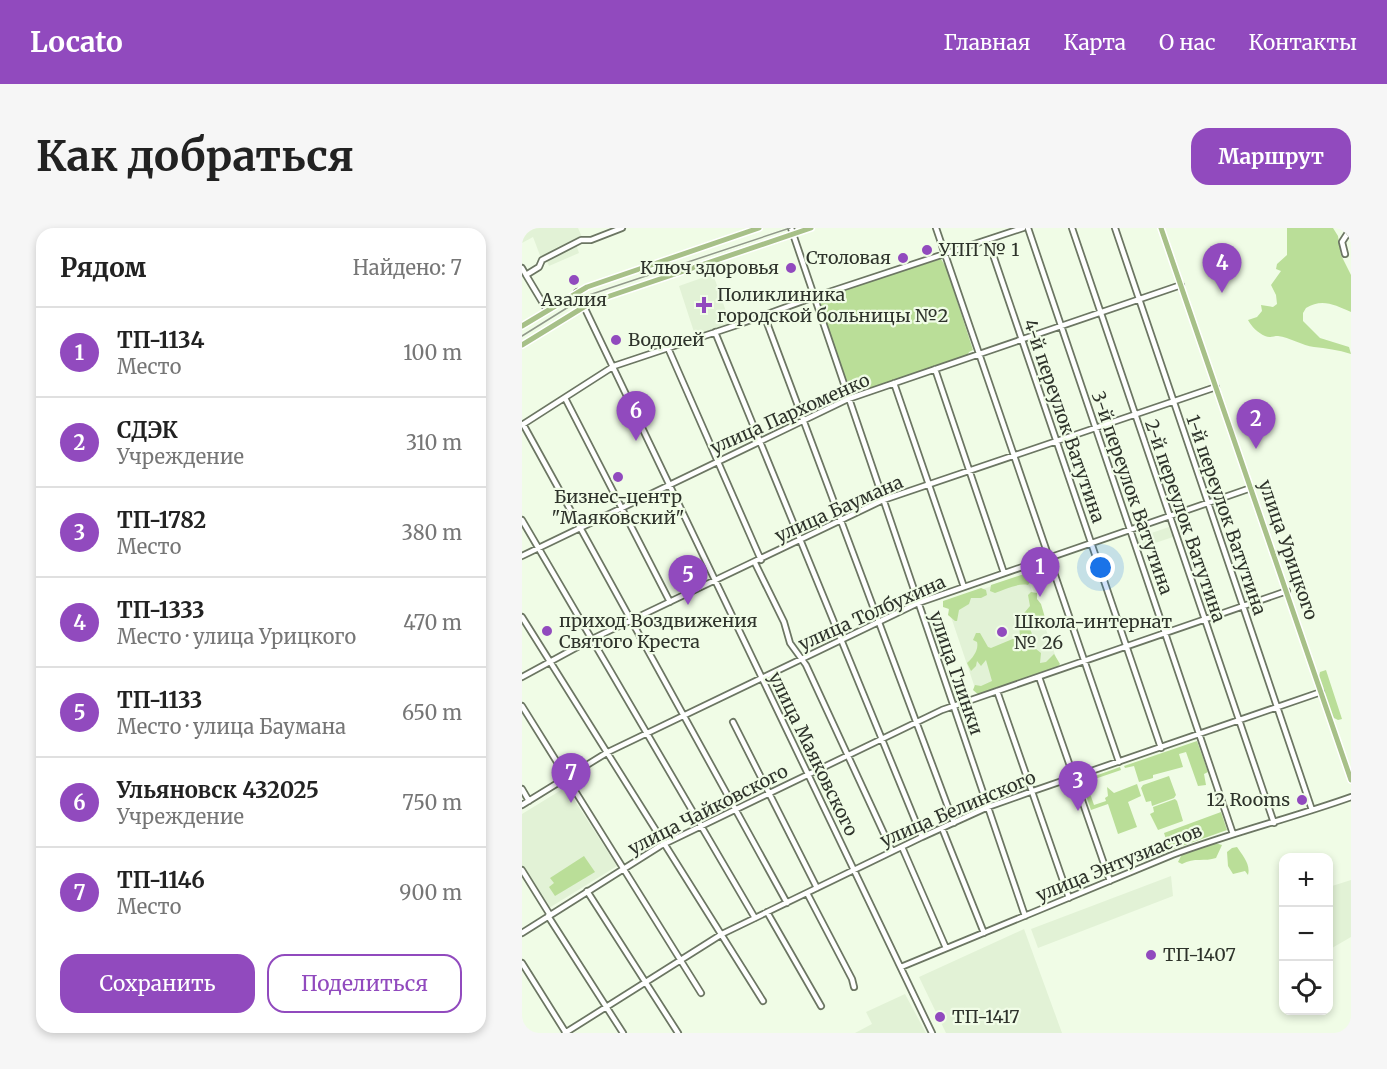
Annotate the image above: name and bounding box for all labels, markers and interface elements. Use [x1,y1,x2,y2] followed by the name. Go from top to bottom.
[30,24,123,60] text: Locato
[944,29,1031,56] text: Главная
[1064,29,1126,56] text: Карта
[1159,29,1216,56] text: О нас
[1249,29,1357,56] text: Контакты
[1191,128,1351,185] button: Маршрут
[36,130,354,182] text: Как добраться
[938,238,1019,261] place label: УПП № 1
[920,243,934,257] marker: УПП № 1
[1202,244,1242,293] pin: 4
[806,246,891,269] place label: Столовая
[60,251,146,284] text: Рядом
[896,251,910,265] marker: Столовая
[353,255,462,280] text: Найдено: 7
[640,256,779,279] place label: Ключ здоровья
[784,261,798,275] marker: Ключ здоровья
[567,273,581,287] marker: Азалия
[717,283,948,327] place label: Поликлиника городской больницы №2
[540,288,607,311] place label: Азалия
[695,296,713,314] marker: Поликлиника городской больницы №2
[1019,316,1110,526] street label: 4-й переулок Ватутина
[117,326,204,354] text: ТП-1134
[628,328,704,351] place label: Водолей
[609,333,623,347] marker: Водолей
[75,340,84,365] text: 1
[403,340,462,365] text: 100 m
[117,354,181,379] text: Место
[707,368,873,459] street label: улица Пархоменко
[1087,388,1178,598] street label: 3-й переулок Ватутина
[616,392,656,441] pin: 6
[1236,400,1276,449] pin: 2
[1181,412,1272,618] street label: 1-й переулок Ватутина
[117,416,178,444] text: СДЭК
[1140,416,1231,626] street label: 2-й переулок Ватутина
[74,430,85,455] text: 2
[406,430,462,455] text: 310 m
[117,444,244,469] text: Учреждение
[611,470,625,484] marker: Бизнес-центр "Маяковский"
[771,470,907,547] street label: улица Баумана
[1254,477,1323,623] street label: улица Урицкого
[551,485,685,529] place label: Бизнес-центр "Маяковский"
[117,506,206,534] text: ТП-1782
[74,520,85,545] text: 3
[401,520,462,545] text: 380 m
[117,534,181,559] text: Место
[1020,548,1060,597] pin: 1
[1086,553,1115,582] your location
[668,556,708,605] pin: 5
[795,570,949,655] street label: улица Толбухина
[117,596,205,624] text: ТП-1333
[925,608,988,738] street label: улица Глинки
[559,609,758,653] place label: приход Воздвижения Святого Креста
[73,610,86,635] text: 4
[403,610,462,635] text: 470 m
[1014,610,1172,654] place label: Школа-интернат № 26
[117,624,356,649] text: Место · улица Урицкого
[540,624,554,638] marker: приход Воздвижения Святого Креста
[995,625,1009,639] marker: Школа-интернат № 26
[764,668,863,840] street label: улица Маяковского
[117,686,202,714] text: ТП-1133
[74,700,85,725] text: 5
[402,700,462,725] text: 650 m
[117,714,346,739] text: Место · улица Баумана
[551,754,590,803] pin: 7
[624,759,792,860] street label: улица Чайковского
[1058,762,1098,811] pin: 3
[876,765,1039,852] street label: улица Белинского
[117,776,319,804] text: Ульяновск 432025
[1207,788,1290,811] place label: 12 Rooms
[73,790,86,815] text: 6
[402,790,462,815] text: 750 m
[1295,793,1309,807] marker: 12 Rooms
[117,804,244,829] text: Учреждение
[1032,819,1206,906] street label: улица Энтузиастов
[1279,853,1333,1015] map controls
[1279,853,1333,907] button: +
[117,866,205,894] text: ТП-1146
[74,880,86,905] text: 7
[399,880,462,905] text: 900 m
[117,894,181,919] text: Место
[1279,907,1333,961] button: −
[1163,943,1236,966] place label: ТП-1407
[1144,948,1158,962] marker: ТП-1407
[60,954,255,1013] button: Сохранить
[267,954,462,1013] button: Поделиться
[1279,961,1333,1015] button: locate
[952,1005,1020,1028] place label: ТП-1417
[933,1010,947,1024] marker: ТП-1417

